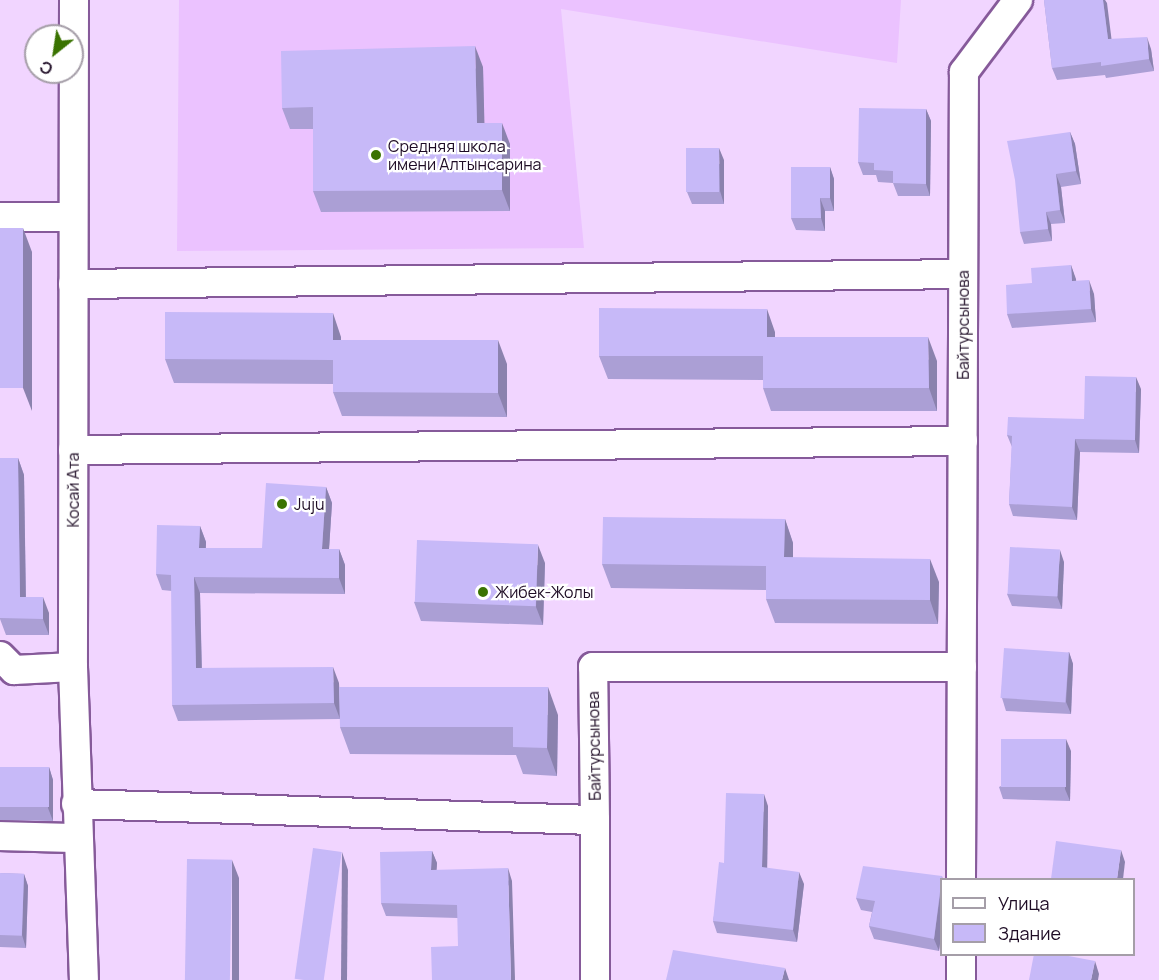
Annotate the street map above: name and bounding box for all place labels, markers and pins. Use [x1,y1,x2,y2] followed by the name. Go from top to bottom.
[388,136,542,174] place label: Средняя школа имени Алтынсарина
[369,148,383,162] marker: Средняя школа имени Алтынсарина
[294,494,324,514] place label: Juju
[275,497,289,511] marker: Juju
[495,582,593,602] place label: Жибек-Жолы
[476,585,490,599] marker: Жибек-Жолы

